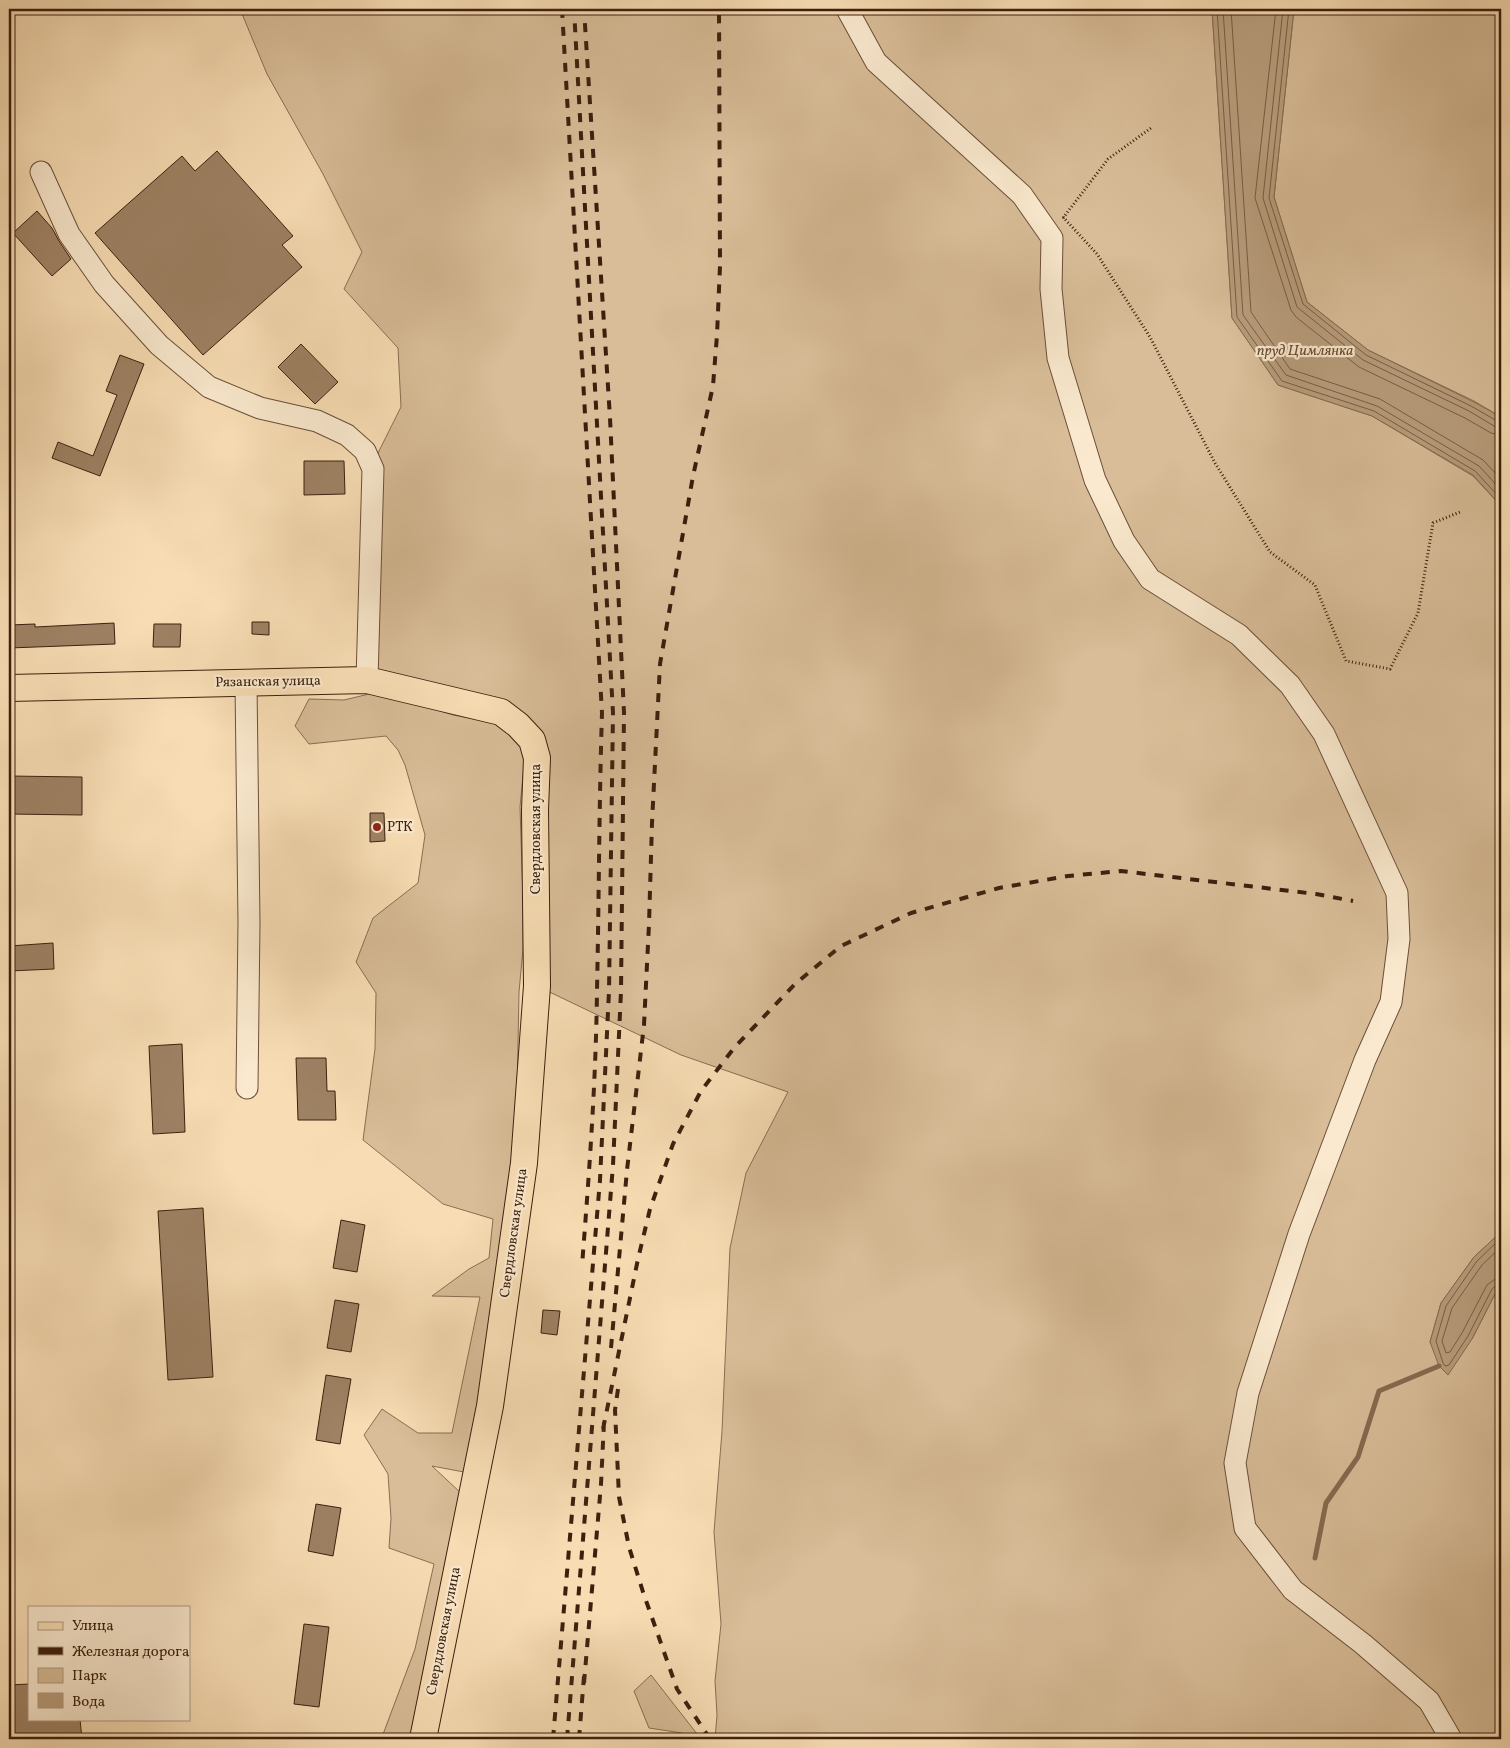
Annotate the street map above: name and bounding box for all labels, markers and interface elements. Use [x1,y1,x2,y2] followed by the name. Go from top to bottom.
[1257,341,1353,362] water label: пруд Цимлянка
[215,672,321,692] street label: Рязанская улица
[527,764,546,894] street label: Свердловская улица
[387,818,413,837] place label: РТК
[371,821,383,833] marker: РТК
[496,1167,532,1299] street label: Свердловская улица
[422,1565,466,1697] street label: Свердловская улица
[28,1606,190,1720] legend
[72,1616,114,1637] text: Улица
[72,1642,189,1663] text: Железная дорога
[72,1666,107,1687] text: Парк
[72,1692,105,1713] text: Вода

